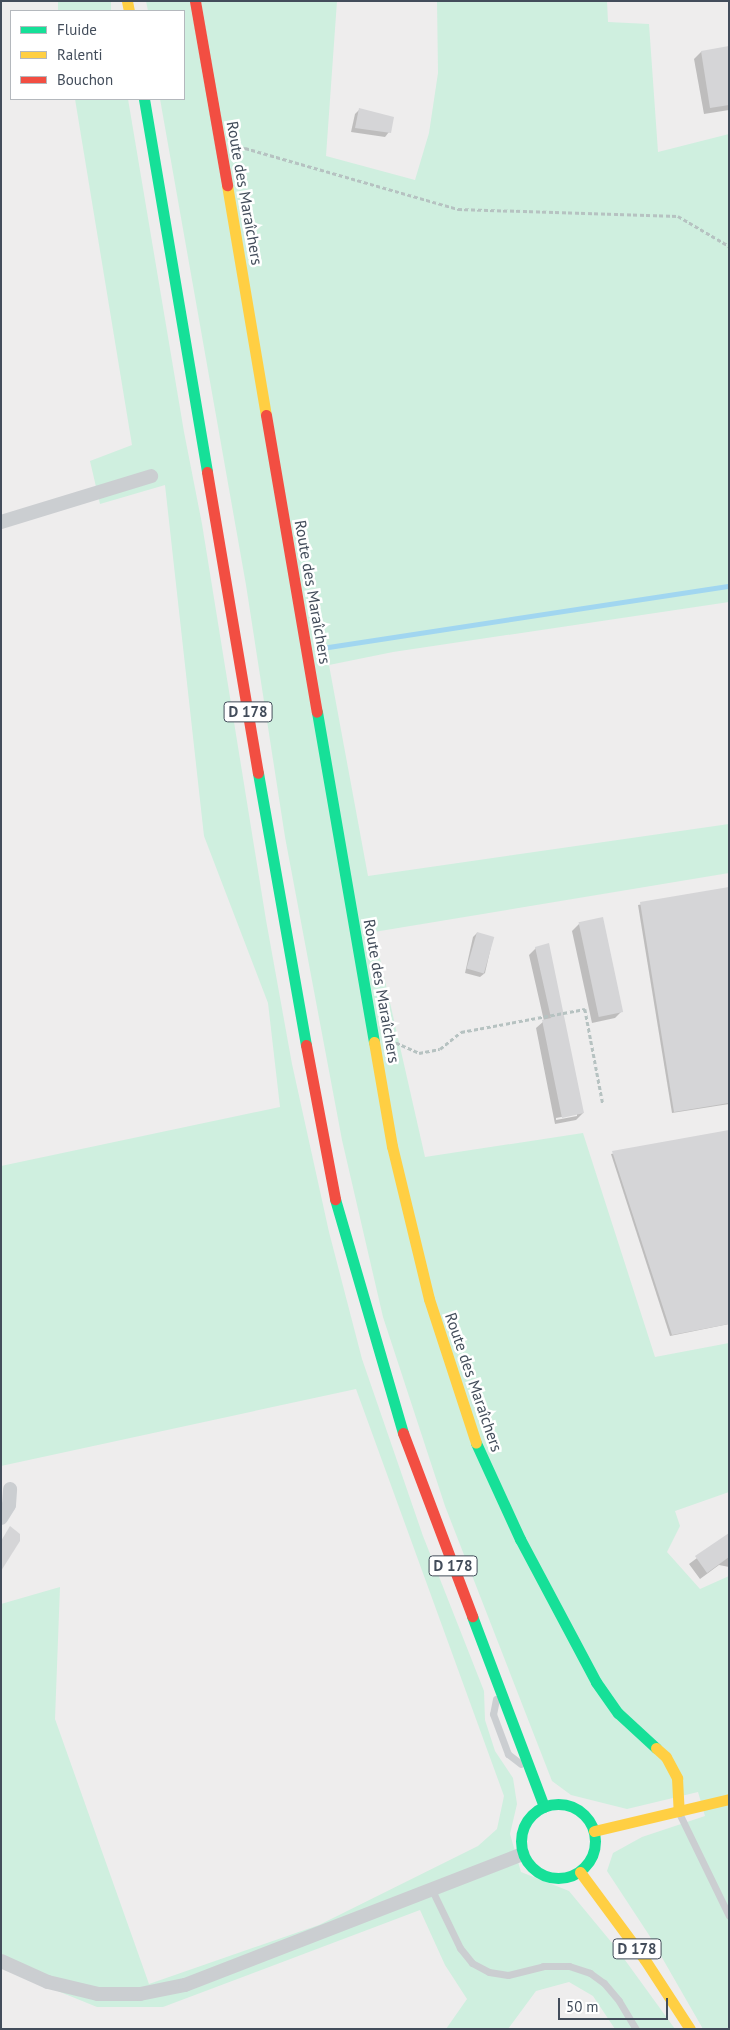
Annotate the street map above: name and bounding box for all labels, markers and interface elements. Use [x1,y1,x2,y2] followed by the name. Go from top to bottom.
[10,10,185,100] legend
[57,20,97,39] text: Fluide
[57,45,103,64] text: Ralenti
[57,70,113,89] text: Bouchon
[223,120,267,266] street label: Route des Maraîchers
[291,519,335,665] street label: Route des Maraîchers
[223,700,273,724] road number: D 178
[360,918,404,1064] street label: Route des Maraîchers
[441,1310,507,1454] street label: Route des Maraîchers
[428,1554,478,1578] road number: D 178
[612,1936,662,1962] road number: D 178
[560,1988,670,2020] scale bar
[566,1997,599,2016] text: 50 m

